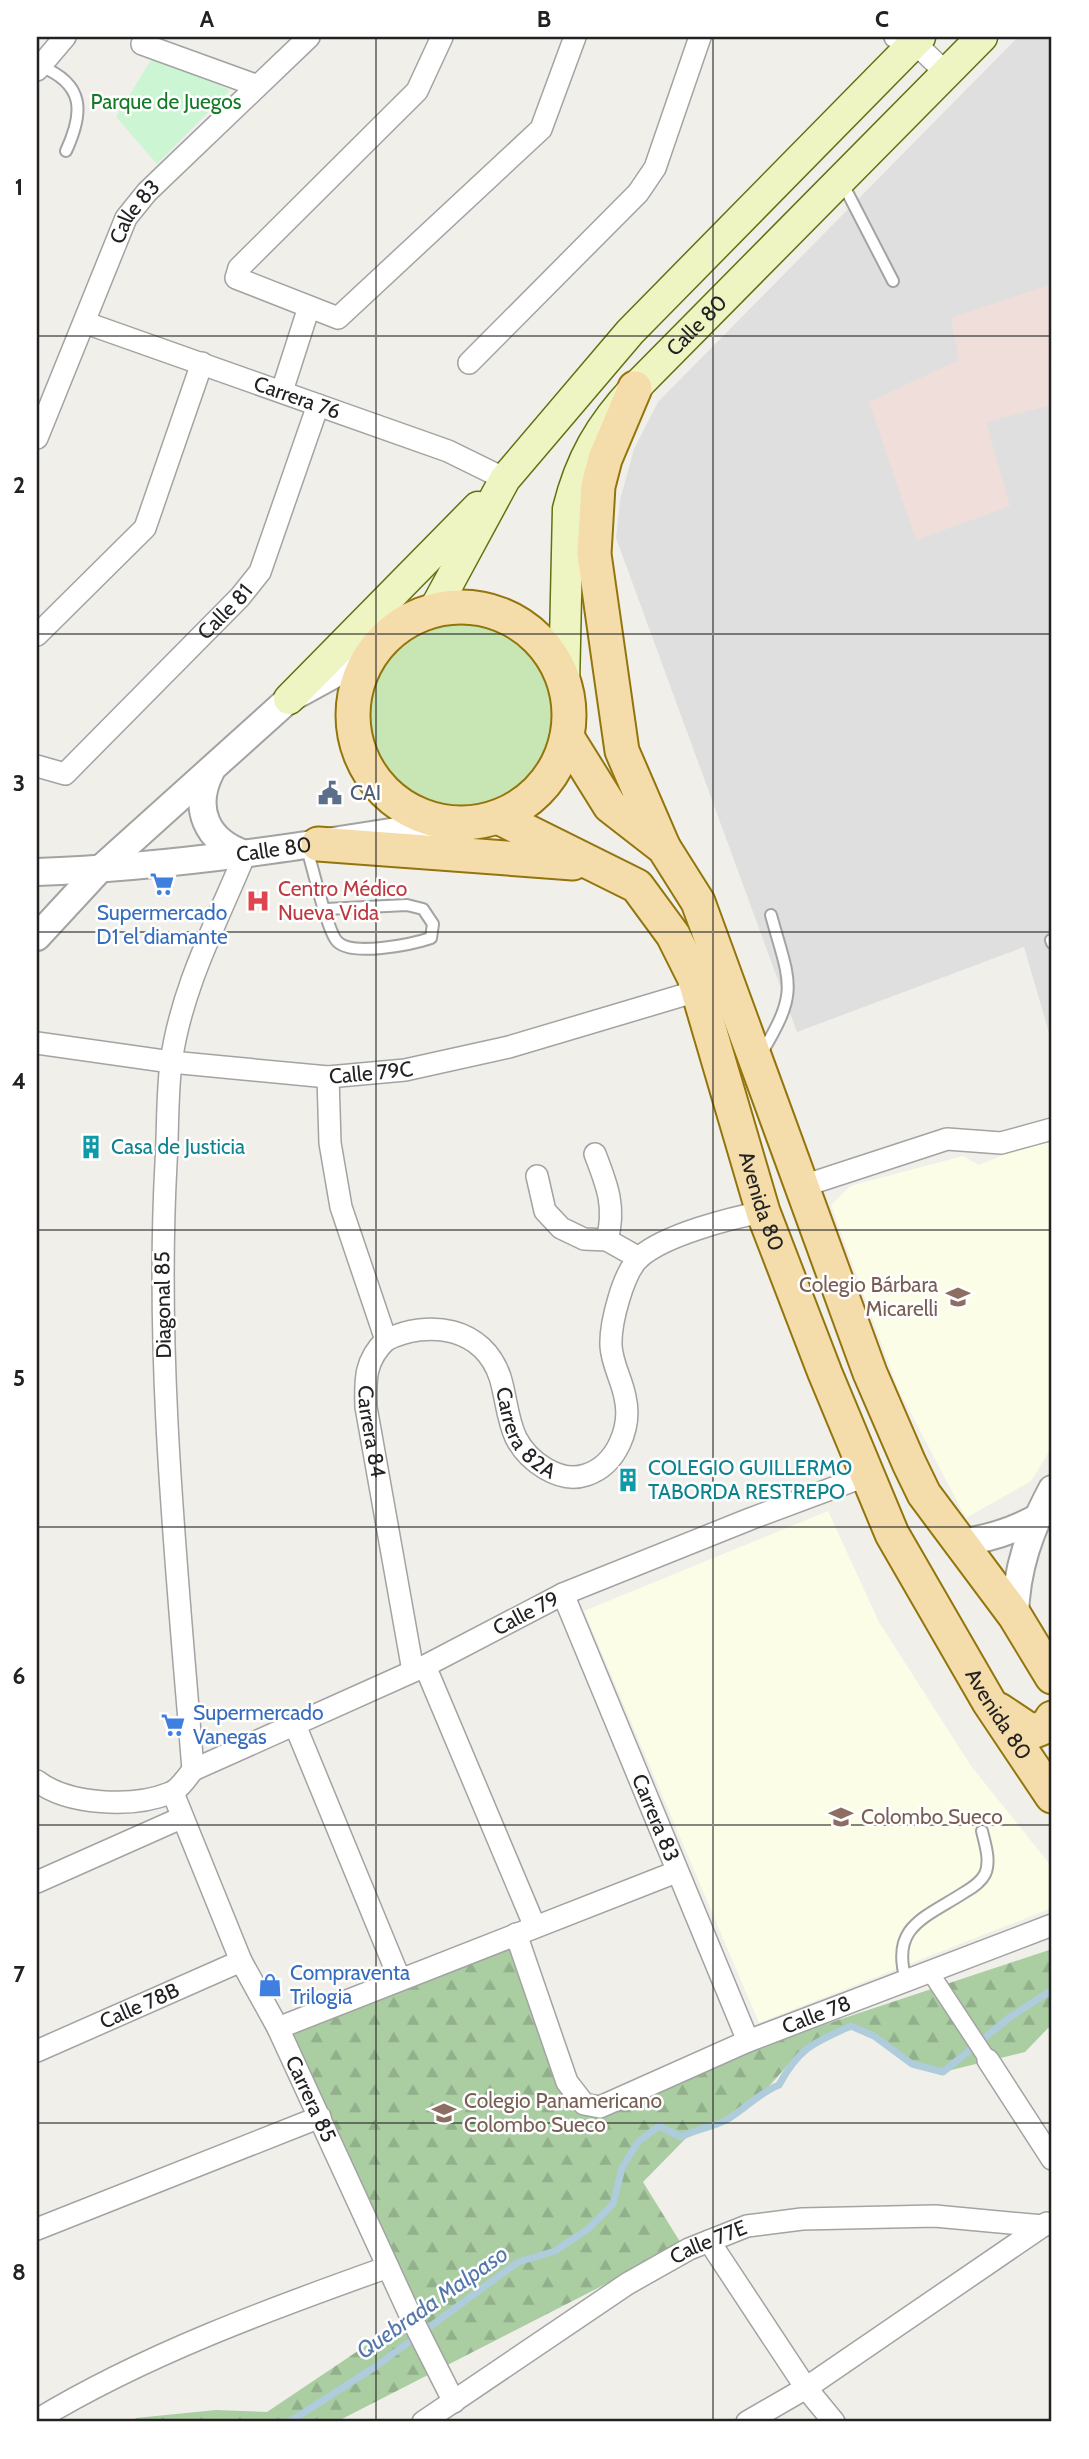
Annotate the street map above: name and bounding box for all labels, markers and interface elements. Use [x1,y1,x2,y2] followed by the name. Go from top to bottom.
[200,5,215,33] text: A
[537,5,551,33] text: B
[875,5,889,33] text: C
[90,89,242,114] park label: Parque de Juegos
[15,173,23,201] text: 1
[104,174,164,247] street label: Calle 83
[661,289,732,361] street label: Calle 80
[251,370,344,424] street label: Carrera 76
[13,471,25,499] text: 2
[192,579,257,645] street label: Calle 81
[13,769,25,797] text: 3
[316,779,344,807] public building icon: CAI
[350,780,381,805] place label: CAI
[235,831,313,867] street label: Calle 80
[148,870,176,898] supermarket icon: Supermercado D1 el diamante
[278,876,407,925] place label: Centro Médico Nueva Vida
[244,887,272,915] hospital icon: Centro Médico Nueva Vida
[96,900,228,949] place label: Supermercado D1 el diamante
[328,1056,415,1089] street label: Calle 79C
[12,1067,26,1095] text: 4
[77,1133,105,1161] building icon: Casa de Justicia
[111,1134,245,1159] place label: Casa de Justicia
[734,1148,790,1254] street label: Avenida 80
[149,1251,176,1359] street label: Diagonal 85
[799,1272,938,1321] place label: Colegio Bárbara Micarelli
[944,1283,972,1311] school or university icon: Colegio Bárbara Micarelli
[13,1364,25,1392] text: 5
[354,1385,391,1479] street label: Carrera 84
[491,1385,560,1484] street label: Carrera 82A
[648,1455,852,1504] place label: COLEGIO GUILLERMO TABORDA RESTREPO
[614,1466,642,1494] building icon: COLEGIO GUILLERMO TABORDA RESTREPO
[488,1585,563,1640] street label: Calle 79
[13,1662,25,1690] text: 6
[960,1664,1037,1764] street label: Avenida 80
[193,1700,324,1749] place label: Supermercado Vanegas
[159,1711,187,1739] supermarket icon: Supermercado Vanegas
[627,1770,685,1865] street label: Carrera 83
[827,1803,855,1831] school or university icon: Colombo Sueco
[861,1804,1003,1829] place label: Colombo Sueco
[13,1960,25,1988] text: 7
[290,1960,410,2009] place label: Compraventa Trilogia
[256,1971,284,1999] shop icon: Compraventa Trilogia
[96,1977,183,2034] street label: Calle 78B
[778,1990,854,2039] street label: Calle 78
[281,2052,342,2146] street label: Carrera 85
[464,2088,662,2137] place label: Colegio Panamericano Colombo Sueco
[430,2099,458,2127] school or university icon: Colegio Panamericano Colombo Sueco
[665,2214,750,2269] street label: Calle 77E
[351,2239,513,2365] water label: Quebrada Malpaso
[12,2258,26,2286] text: 8

